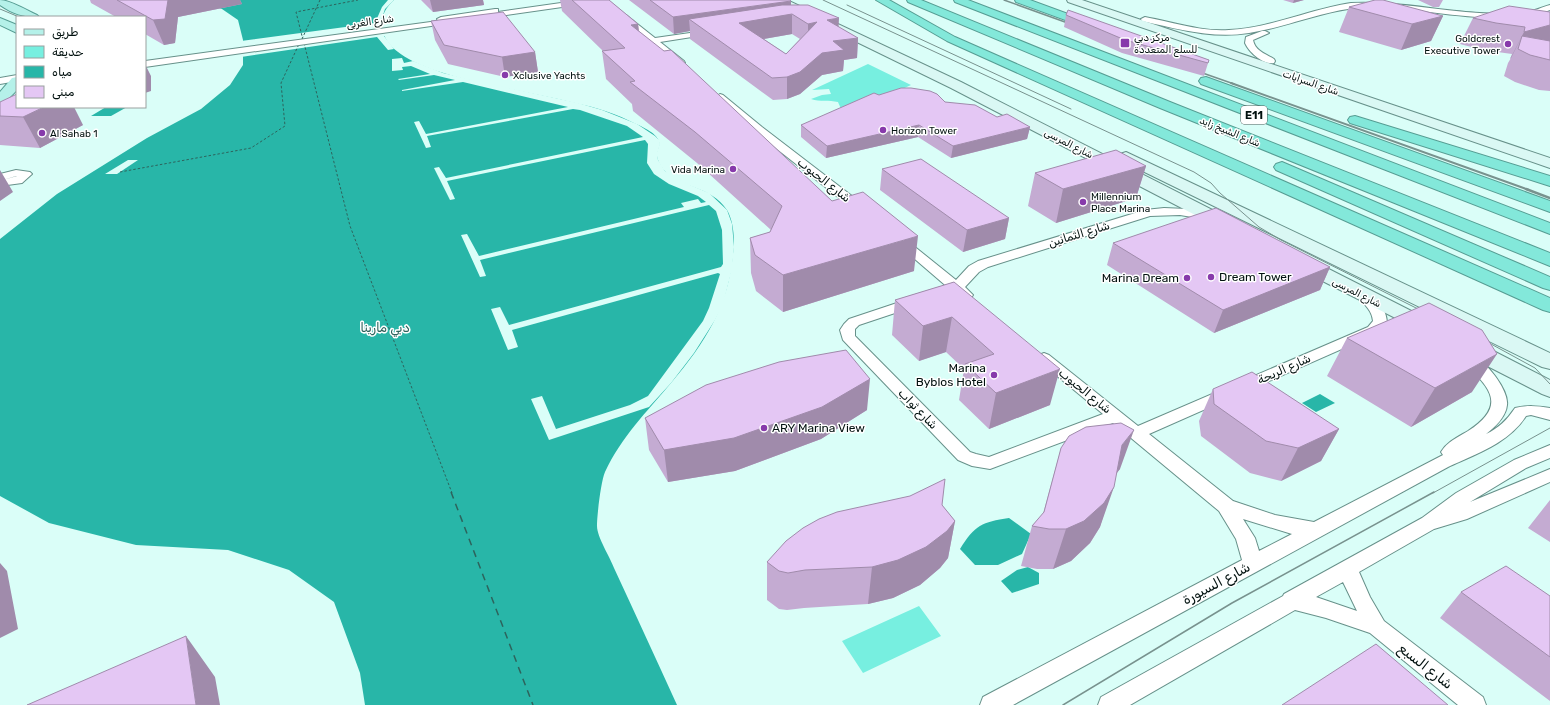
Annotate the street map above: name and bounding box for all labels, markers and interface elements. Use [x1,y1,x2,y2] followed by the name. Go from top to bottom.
[346,13,395,32] street label: شارع الغربى
[16,16,146,108] legend
[52,25,78,40] text: طريق
[1134,32,1197,57] place label: مركز دبي للسلع المتعددة
[1424,33,1500,57] place label: Goldcrest Executive Tower
[1119,37,1131,49] marker: مركز دبي للسلع المتعددة
[1503,39,1513,49] marker: Goldcrest Executive Tower
[52,45,84,59] text: حديقة
[52,65,72,79] text: مياه
[1281,68,1340,99] street label: شارع السرايات
[500,70,510,80] marker: Xclusive Yachts
[513,70,585,82] place label: Xclusive Yachts
[52,85,75,100] text: مبنى
[1241,106,1267,124] road number: E11
[1197,114,1262,150] street label: شارع الشيخ زايد
[878,125,888,135] marker: Horizon Tower
[891,125,957,137] place label: Horizon Tower
[1042,126,1095,162] street label: شارع المرسى
[37,128,47,138] marker: Al Sahab 1
[50,128,98,140] place label: Al Sahab 1
[793,155,853,207] street label: شارع الحبوب
[671,164,725,176] place label: Vida Marina
[728,164,738,174] marker: Vida Marina
[1091,191,1150,215] place label: Millennium Place Marina
[1078,197,1088,207] marker: Millennium Place Marina
[1047,218,1112,252] street label: شارع الثمانين
[1219,270,1292,284] place label: Dream Tower
[1102,271,1179,285] place label: Marina Dream
[1206,272,1216,282] marker: Dream Tower
[1182,273,1192,283] marker: Marina Dream
[1330,275,1383,311] street label: شارع المرسى
[360,320,410,337] water label: دبي مارينا
[1255,351,1314,389] street label: شارع الريحة
[916,361,986,389] place label: Marina Byblos Hotel
[1055,366,1114,418] street label: شارع الحبوب
[989,370,999,380] marker: Marina Byblos Hotel
[894,386,941,434] street label: شارع ثواب
[772,421,865,435] place label: ARY Marina View
[759,423,769,433] marker: ARY Marina View
[1179,558,1254,610] street label: شارع السيورة
[1394,640,1456,694] street label: شارع السبع

